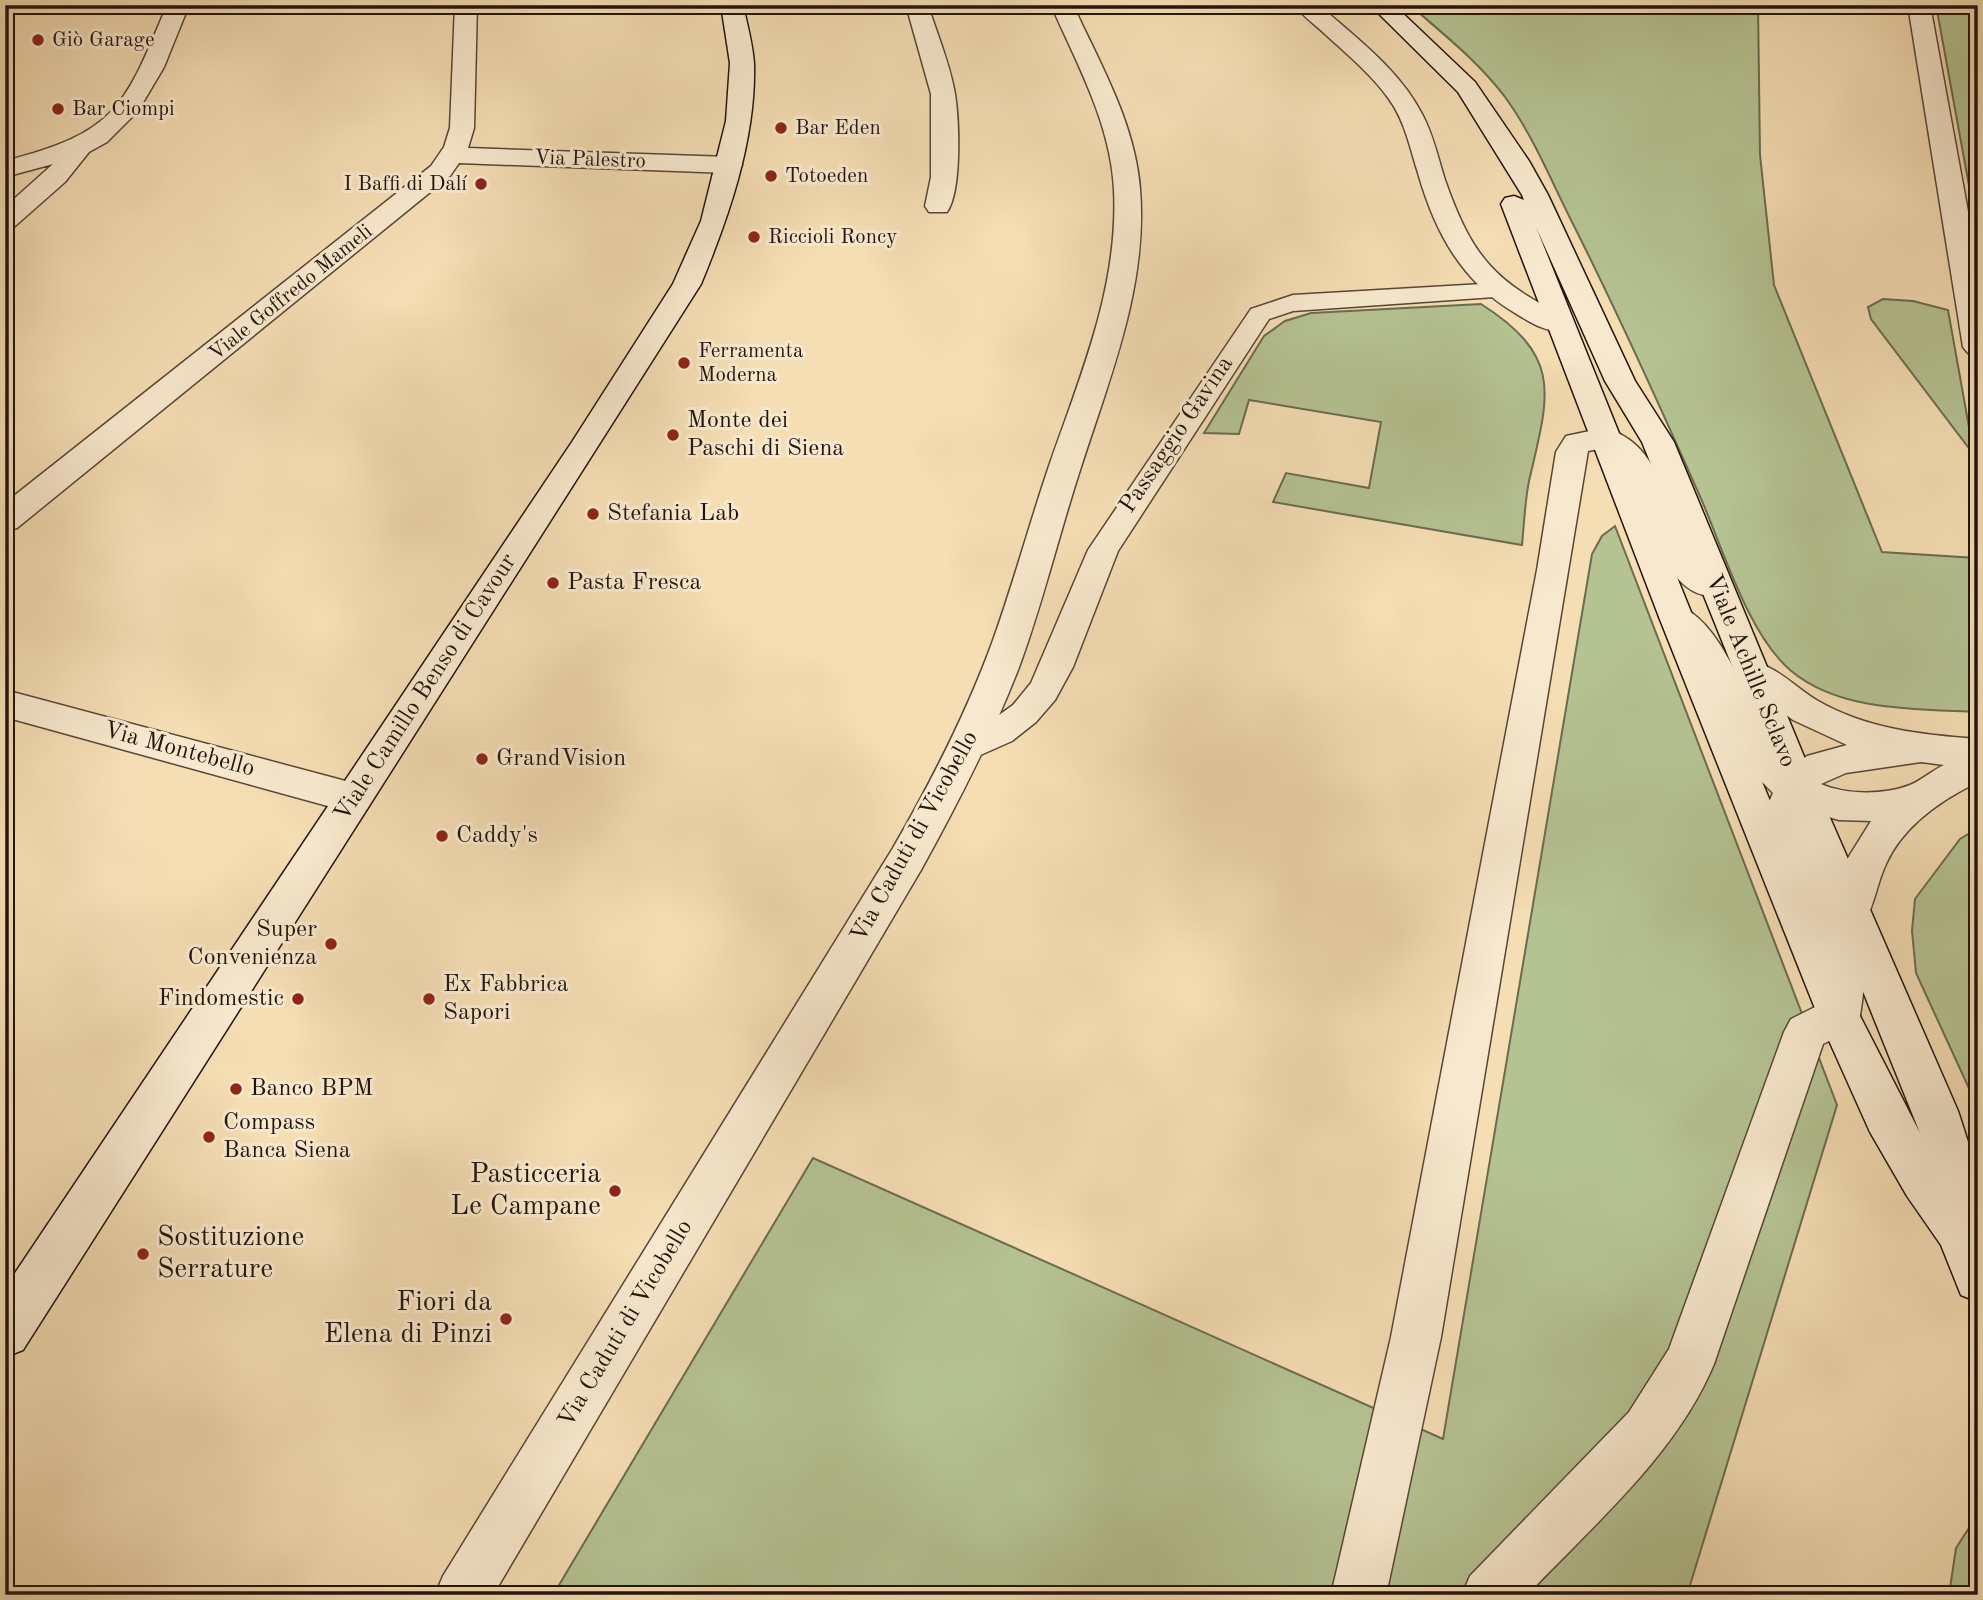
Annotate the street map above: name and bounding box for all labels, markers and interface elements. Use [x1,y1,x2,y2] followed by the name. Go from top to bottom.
[52,30,155,51] place label: Giò Garage
[30,32,46,48] marker: Giò Garage
[72,99,175,120] place label: Bar Ciompi
[50,101,66,117] marker: Bar Ciompi
[795,118,881,139] place label: Bar Eden
[773,120,789,136] marker: Bar Eden
[534,148,646,172] street label: Via Palestro
[785,166,868,187] place label: Totoeden
[763,168,779,184] marker: Totoeden
[343,174,467,195] place label: I Baffi di Dalí
[473,176,489,192] marker: I Baffi di Dalí
[205,221,377,365] street label: Viale Goffredo Mameli
[768,227,897,248] place label: Riccioli Roncy
[746,229,762,245] marker: Riccioli Roncy
[698,341,803,386] place label: Ferramenta Moderna
[1116,352,1238,518] street label: Passaggio Gavina
[676,355,692,371] marker: Ferramenta Moderna
[687,409,844,461] place label: Monte dei Paschi di Siena
[665,427,681,443] marker: Monte dei Paschi di Siena
[607,502,739,526] place label: Stefania Lab
[585,506,601,522] marker: Stefania Lab
[330,550,522,826] street label: Viale Camillo Benso di Cavour
[567,571,701,595] place label: Pasta Fresca
[1700,571,1800,771] street label: Viale Achille Sclavo
[545,575,561,591] marker: Pasta Fresca
[101,718,257,782] street label: Via Montebello
[847,727,983,947] street label: Via Caduti di Vicobello
[496,747,626,771] place label: GrandVision
[474,751,490,767] marker: GrandVision
[456,824,538,848] place label: Caddy's
[434,828,450,844] marker: Caddy's
[188,918,317,970] place label: Super Convenienza
[323,936,339,952] marker: Super Convenienza
[443,973,569,1025] place label: Ex Fabbrica Sapori
[158,987,284,1011] place label: Findomestic
[290,991,306,1007] marker: Findomestic
[421,991,437,1007] marker: Ex Fabbrica Sapori
[250,1077,373,1101] place label: Banco BPM
[228,1081,244,1097] marker: Banco BPM
[223,1111,351,1163] place label: Compass Banca Siena
[201,1129,217,1145] marker: Compass Banca Siena
[450,1161,601,1221] place label: Pasticceria Le Campane
[607,1183,623,1199] marker: Pasticceria Le Campane
[555,1216,697,1432] street label: Via Caduti di Vicobello
[157,1224,304,1284] place label: Sostituzione Serrature
[135,1246,151,1262] marker: Sostituzione Serrature
[324,1289,492,1349] place label: Fiori da Elena di Pinzi
[498,1311,514,1327] marker: Fiori da Elena di Pinzi

